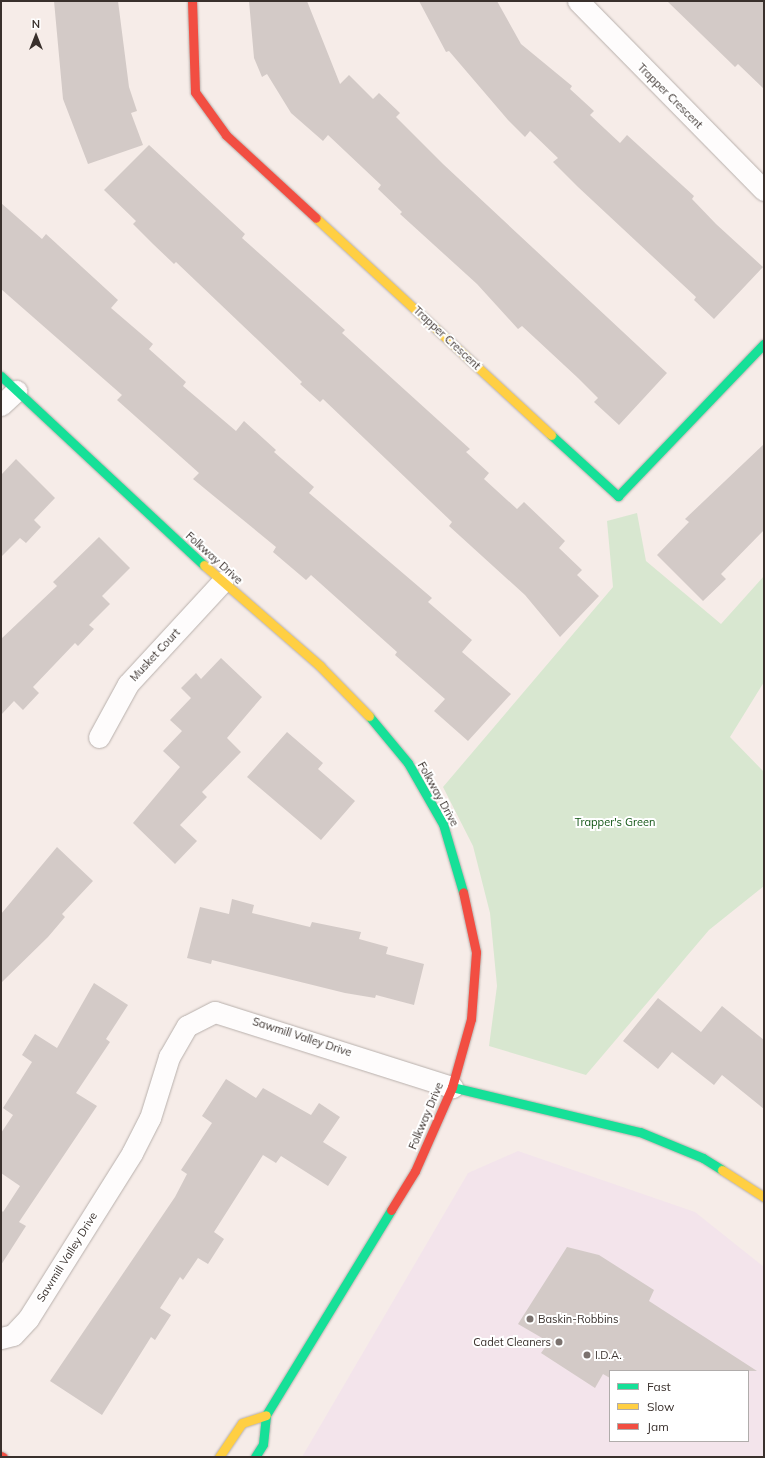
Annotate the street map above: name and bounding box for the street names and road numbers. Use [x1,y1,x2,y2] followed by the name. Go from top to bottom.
[635,61,705,131] street label: Trapper Crescent
[411,304,483,372] street label: Trapper Crescent
[183,529,245,587] street label: Folkway Drive
[127,626,183,684] street label: Musket Court
[415,759,461,829] street label: Folkway Drive
[251,1015,353,1059] street label: Sawmill Valley Drive
[406,1080,446,1152] street label: Folkway Drive
[34,1210,100,1304] street label: Sawmill Valley Drive

